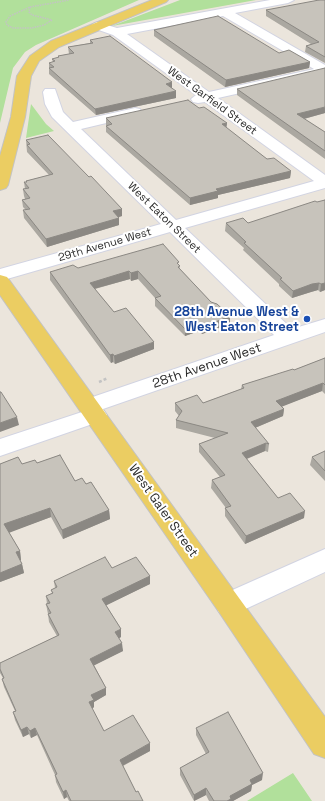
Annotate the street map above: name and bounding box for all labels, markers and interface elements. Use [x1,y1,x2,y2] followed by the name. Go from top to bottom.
[165,64,259,138] street label: West Garfield Street
[125,180,203,256] street label: West Eaton Street
[57,225,153,265] street label: 29th Avenue West
[174,304,299,335] place label: 28th Avenue West & West Eaton Street
[302,314,312,324] marker: 28th Avenue West & West Eaton Street
[151,340,263,392] street label: 28th Avenue West
[125,462,201,560] street label: West Galer Street

